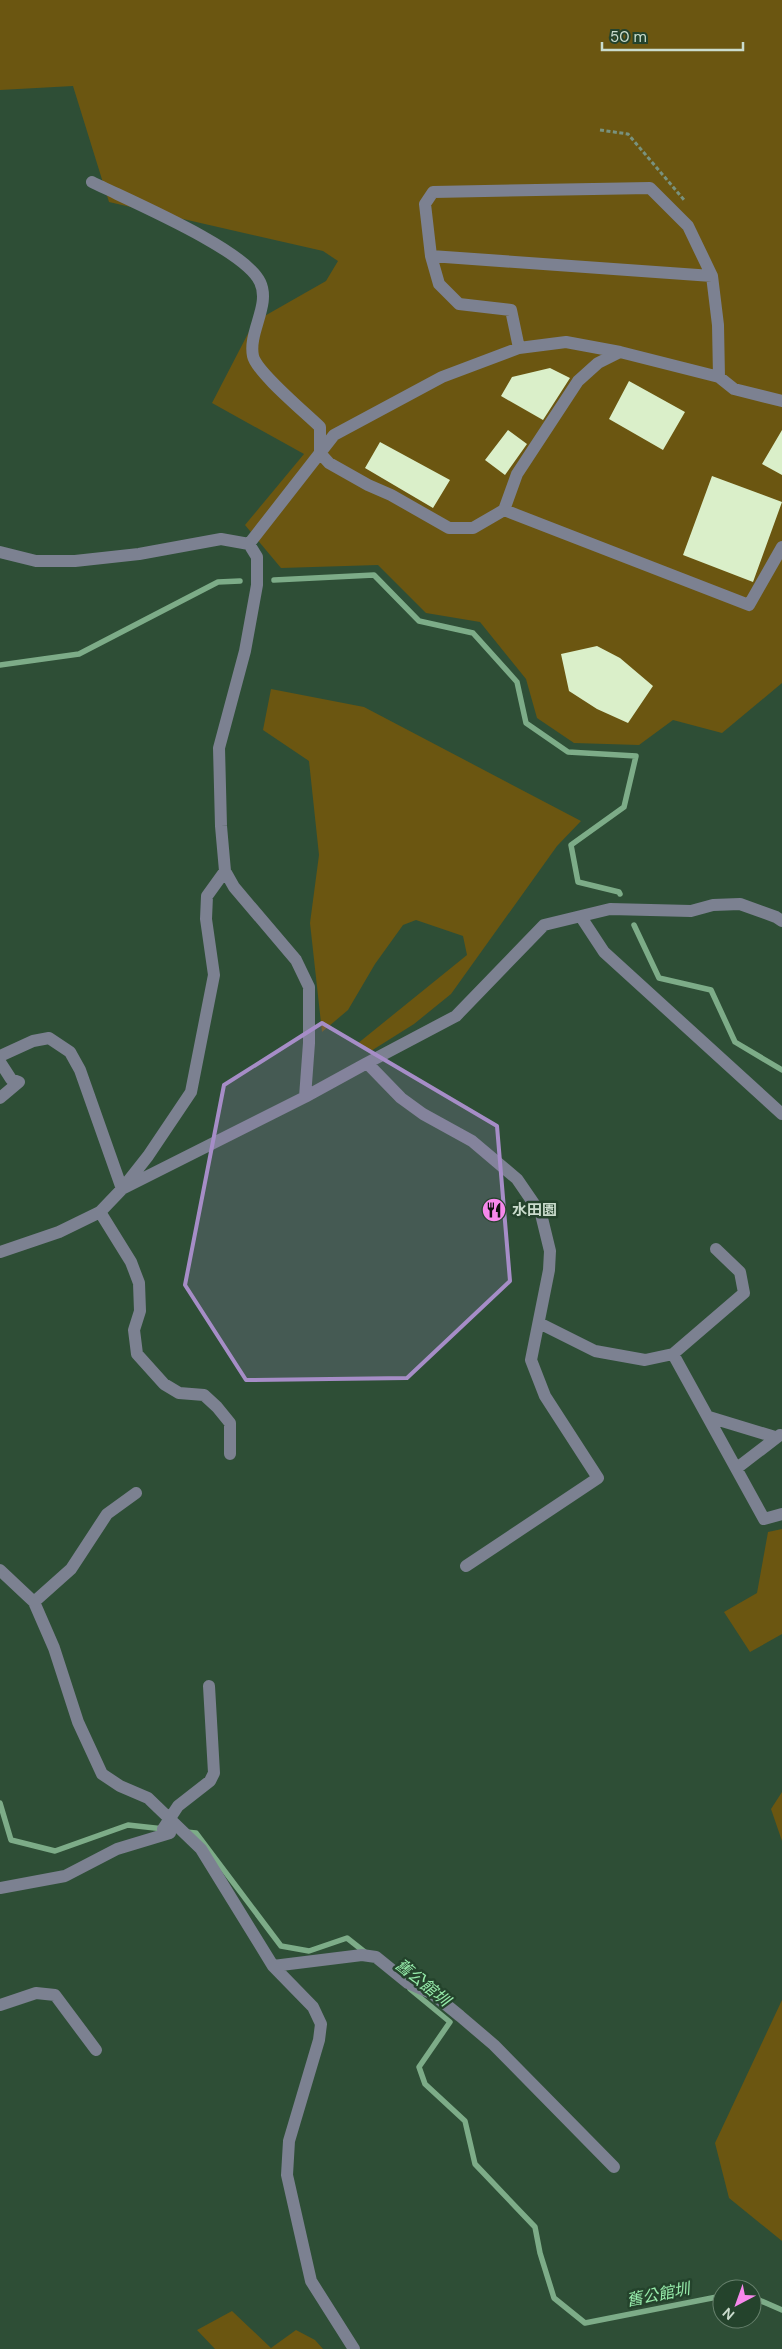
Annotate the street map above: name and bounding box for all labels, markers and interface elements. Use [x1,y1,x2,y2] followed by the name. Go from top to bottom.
[602,20,743,52] scale bar
[610,27,647,47] text: 50 m
[481,1197,507,1223] restaurant icon: 水田園
[512,1200,557,1220] place label: 水田園
[391,1954,456,2012] water label: 舊公館圳
[625,2278,693,2311] water label: 舊公館圳
[712,2279,762,2329] north arrow
[719,2304,738,2324] text: N

